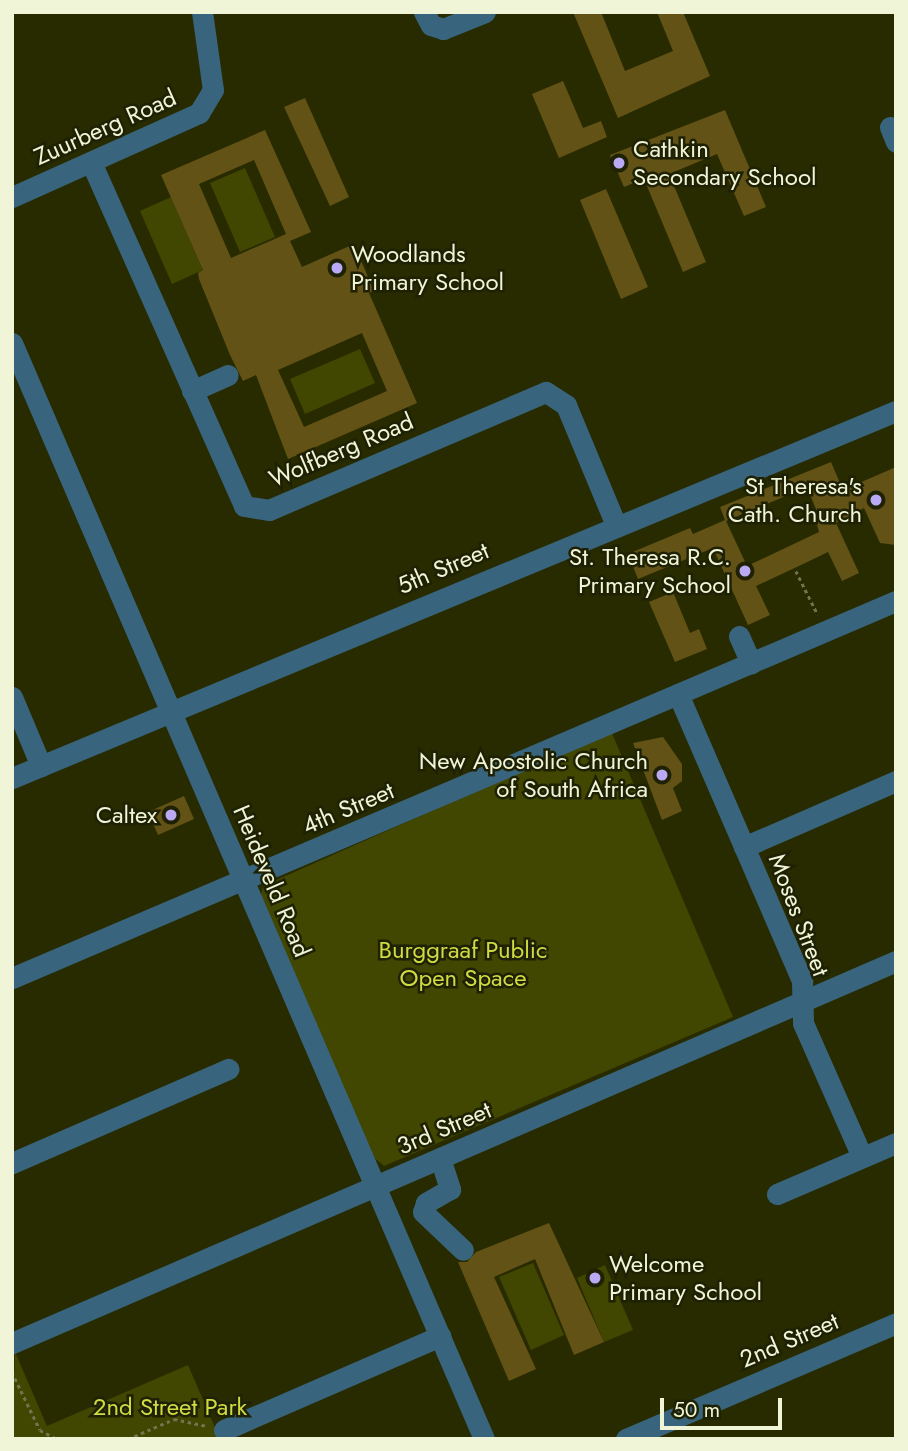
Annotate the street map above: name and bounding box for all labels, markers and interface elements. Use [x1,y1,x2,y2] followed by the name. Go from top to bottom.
[30,83,180,171] street label: Zuurberg Road
[633,135,817,191] place label: Cathkin Secondary School
[611,155,627,171] marker: Cathkin Secondary School
[351,240,504,296] place label: Woodlands Primary School
[329,260,345,276] marker: Woodlands Primary School
[265,407,417,493] street label: Wolfberg Road
[728,472,862,528] place label: St Theresa's Cath. Church
[868,492,884,508] marker: St Theresa's Cath. Church
[393,536,493,600] street label: 5th Street
[569,543,731,599] place label: St. Theresa R.C. Primary School
[737,563,753,579] marker: St. Theresa R.C. Primary School
[419,747,648,803] place label: New Apostolic Church of South Africa
[654,767,670,783] marker: New Apostolic Church of South Africa
[298,776,398,840] street label: 4th Street
[96,801,157,829] place label: Caltex
[227,801,317,961] street label: Heideveld Road
[163,807,179,823] marker: Caltex
[762,850,836,980] street label: Moses Street
[379,936,547,992] park label: Burggraaf Public Open Space
[393,1095,495,1161] street label: 3rd Street
[609,1250,762,1306] place label: Welcome Primary School
[587,1270,603,1286] marker: Welcome Primary School
[735,1306,843,1374] street label: 2nd Street
[663,1384,786,1428] scale bar
[93,1393,247,1421] park label: 2nd Street Park
[673,1395,720,1425] text: 50 m

